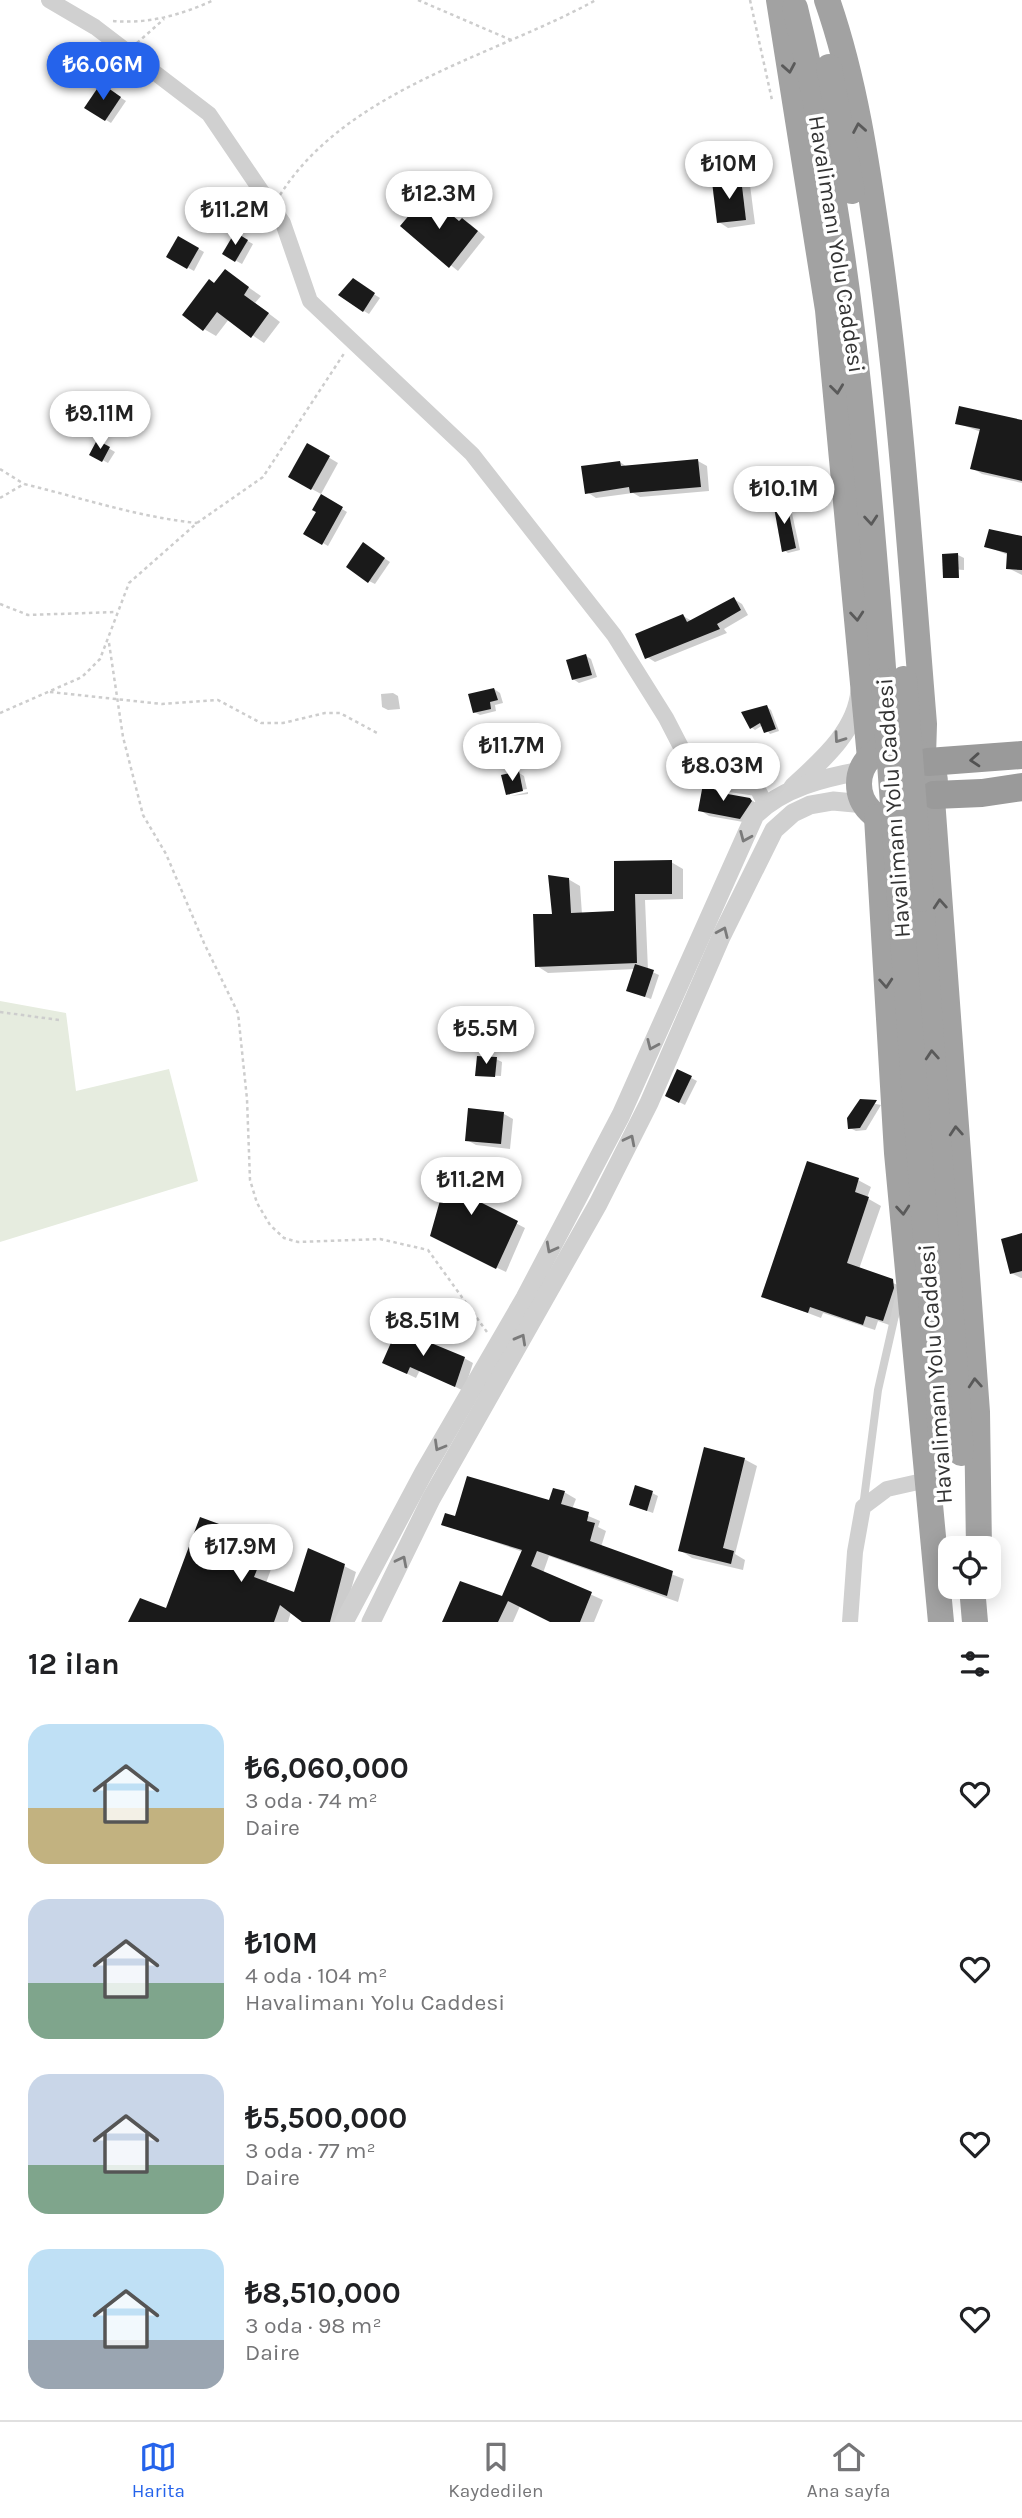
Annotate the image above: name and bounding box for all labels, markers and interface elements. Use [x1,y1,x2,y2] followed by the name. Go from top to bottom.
[46,42,160,102] pin: ₺6.06M
[63,51,143,78] text: ₺6.06M
[781,62,796,73] one-way arrow
[803,113,870,375] street label: Havalimanı Yolu Caddesi
[852,122,867,134] one-way arrow
[688,142,770,201] pin: ₺10M
[701,150,757,177] text: ₺10M
[382,172,496,231] pin: ₺12.3M
[402,180,476,207] text: ₺12.3M
[178,188,292,247] pin: ₺11.2M
[201,196,269,223] text: ₺11.2M
[829,384,844,395] one-way arrow
[43,392,157,451] pin: ₺9.11M
[66,400,134,427] text: ₺9.11M
[727,466,841,526] pin: ₺10.1M
[749,475,819,502] text: ₺10.1M
[863,515,878,526] one-way arrow
[849,611,864,622] one-way arrow
[871,677,916,939] street label: Havalimanı Yolu Caddesi
[455,724,569,783] pin: ₺11.7M
[835,730,847,743] one-way arrow
[479,732,545,759] text: ₺11.7M
[666,744,780,803] pin: ₺8.03M
[682,752,764,779] text: ₺8.03M
[969,752,980,767] one-way arrow
[740,831,754,843] one-way arrow
[933,899,948,910] one-way arrow
[715,927,729,939] one-way arrow
[878,977,893,988] one-way arrow
[437,1006,535,1066] pin: ₺5.5M
[454,1015,519,1042] text: ₺5.5M
[646,1038,660,1050] one-way arrow
[924,1050,939,1061] one-way arrow
[949,1126,964,1137] one-way arrow
[622,1135,636,1147] one-way arrow
[414,1158,528,1217] pin: ₺11.2M
[437,1166,505,1193] text: ₺11.2M
[895,1204,910,1215] one-way arrow
[545,1241,559,1254] one-way arrow
[913,1243,958,1505] street label: Havalimanı Yolu Caddesi
[366,1298,480,1358] pin: ₺8.51M
[386,1307,460,1334] text: ₺8.51M
[513,1334,526,1347] one-way arrow
[968,1377,983,1388] one-way arrow
[434,1439,447,1452] one-way arrow
[184,1524,298,1584] pin: ₺17.9M
[205,1533,277,1560] text: ₺17.9M
[938,1536,1001,1599] map controls
[938,1536,1001,1599] button: locate
[393,1556,407,1568] one-way arrow
[956,1645,994,1683] icon: filters
[28,1646,120,1682] text: 12 ilan
[245,1750,409,1786] text: ₺6,060,000
[84,1752,168,1836] icon: home
[956,1775,994,1813] icon: heart
[245,1787,378,1814] text: 3 oda · 74 m²
[245,1814,300,1841] text: Daire
[245,1925,318,1961] text: ₺10M
[84,1927,168,2011] icon: home
[956,1950,994,1988] icon: heart
[245,1962,388,1989] text: 4 oda · 104 m²
[245,1989,505,2016] text: Havalimanı Yolu Caddesi
[245,2100,407,2136] text: ₺5,500,000
[84,2102,168,2186] icon: home
[956,2125,994,2163] icon: heart
[245,2137,376,2164] text: 3 oda · 77 m²
[245,2164,300,2191] text: Daire
[245,2275,401,2311] text: ₺8,510,000
[84,2277,168,2361] icon: home
[956,2300,994,2338] icon: heart
[245,2312,382,2339] text: 3 oda · 98 m²
[245,2339,300,2366] text: Daire
[132,2438,185,2502] tab: Harita
[448,2438,544,2502] tab: Kaydedilen
[807,2438,890,2502] tab: Ana sayfa

